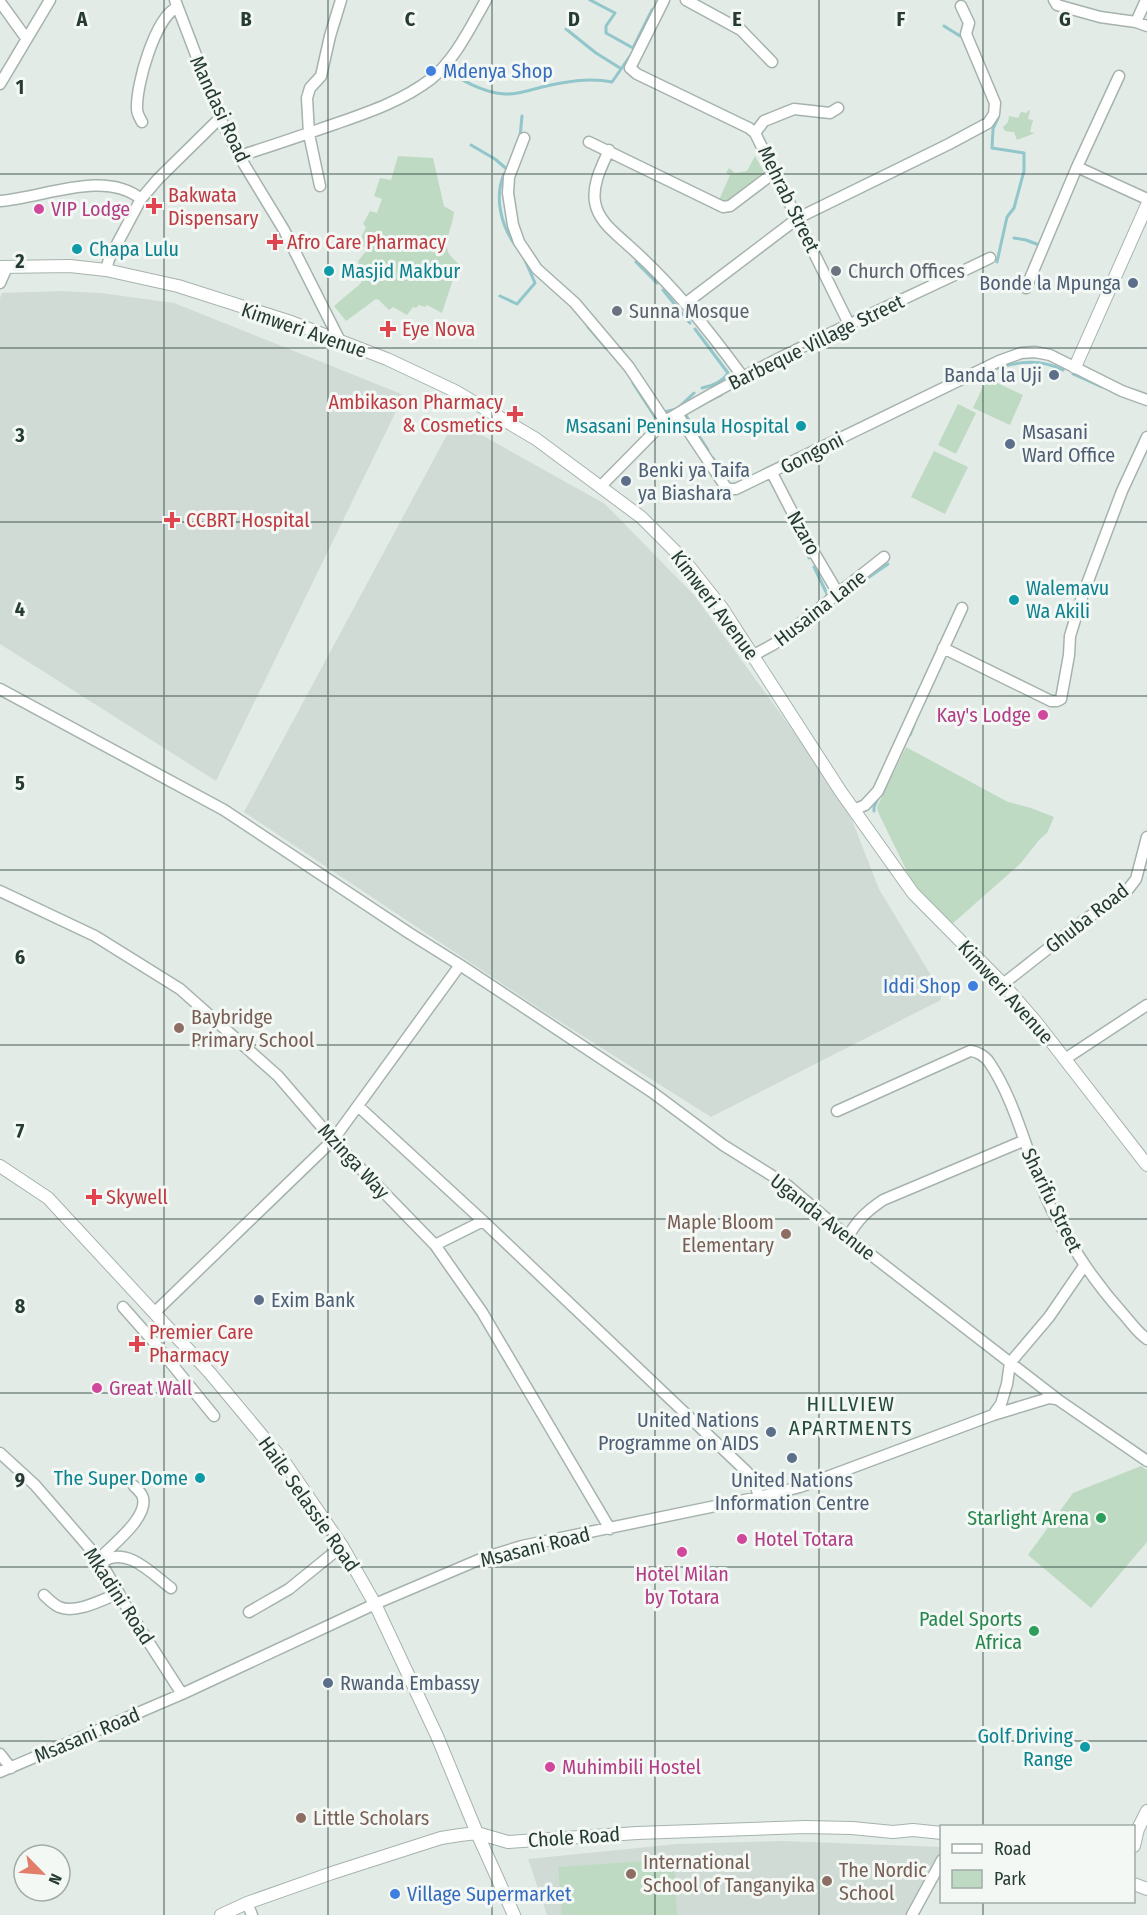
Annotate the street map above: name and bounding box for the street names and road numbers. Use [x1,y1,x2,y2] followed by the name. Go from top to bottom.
[185,52,255,166] street label: Mandasi Road
[753,142,825,256] street label: Mehrab Street
[724,289,908,395] street label: Barbeque Village Street
[238,297,370,363] street label: Kimweri Avenue
[776,427,848,479] street label: Gongoni
[782,507,826,559] street label: Nzaro
[666,546,764,664] street label: Kimweri Avenue
[769,565,871,651] street label: Husaina Lane
[1041,878,1133,958] street label: Ghuba Road
[953,935,1059,1049] street label: Kimweri Avenue
[313,1118,395,1204] street label: Mzinga Way
[1017,1144,1088,1256] street label: Sharifu Street
[766,1169,880,1265] street label: Uganda Avenue
[253,1432,365,1576] street label: Haile Selassie Road
[478,1522,592,1572] street label: Msasani Road
[79,1543,159,1649] street label: Mkadini Road
[31,1702,143,1768] street label: Msasani Road
[527,1822,621,1852] street label: Chole Road

